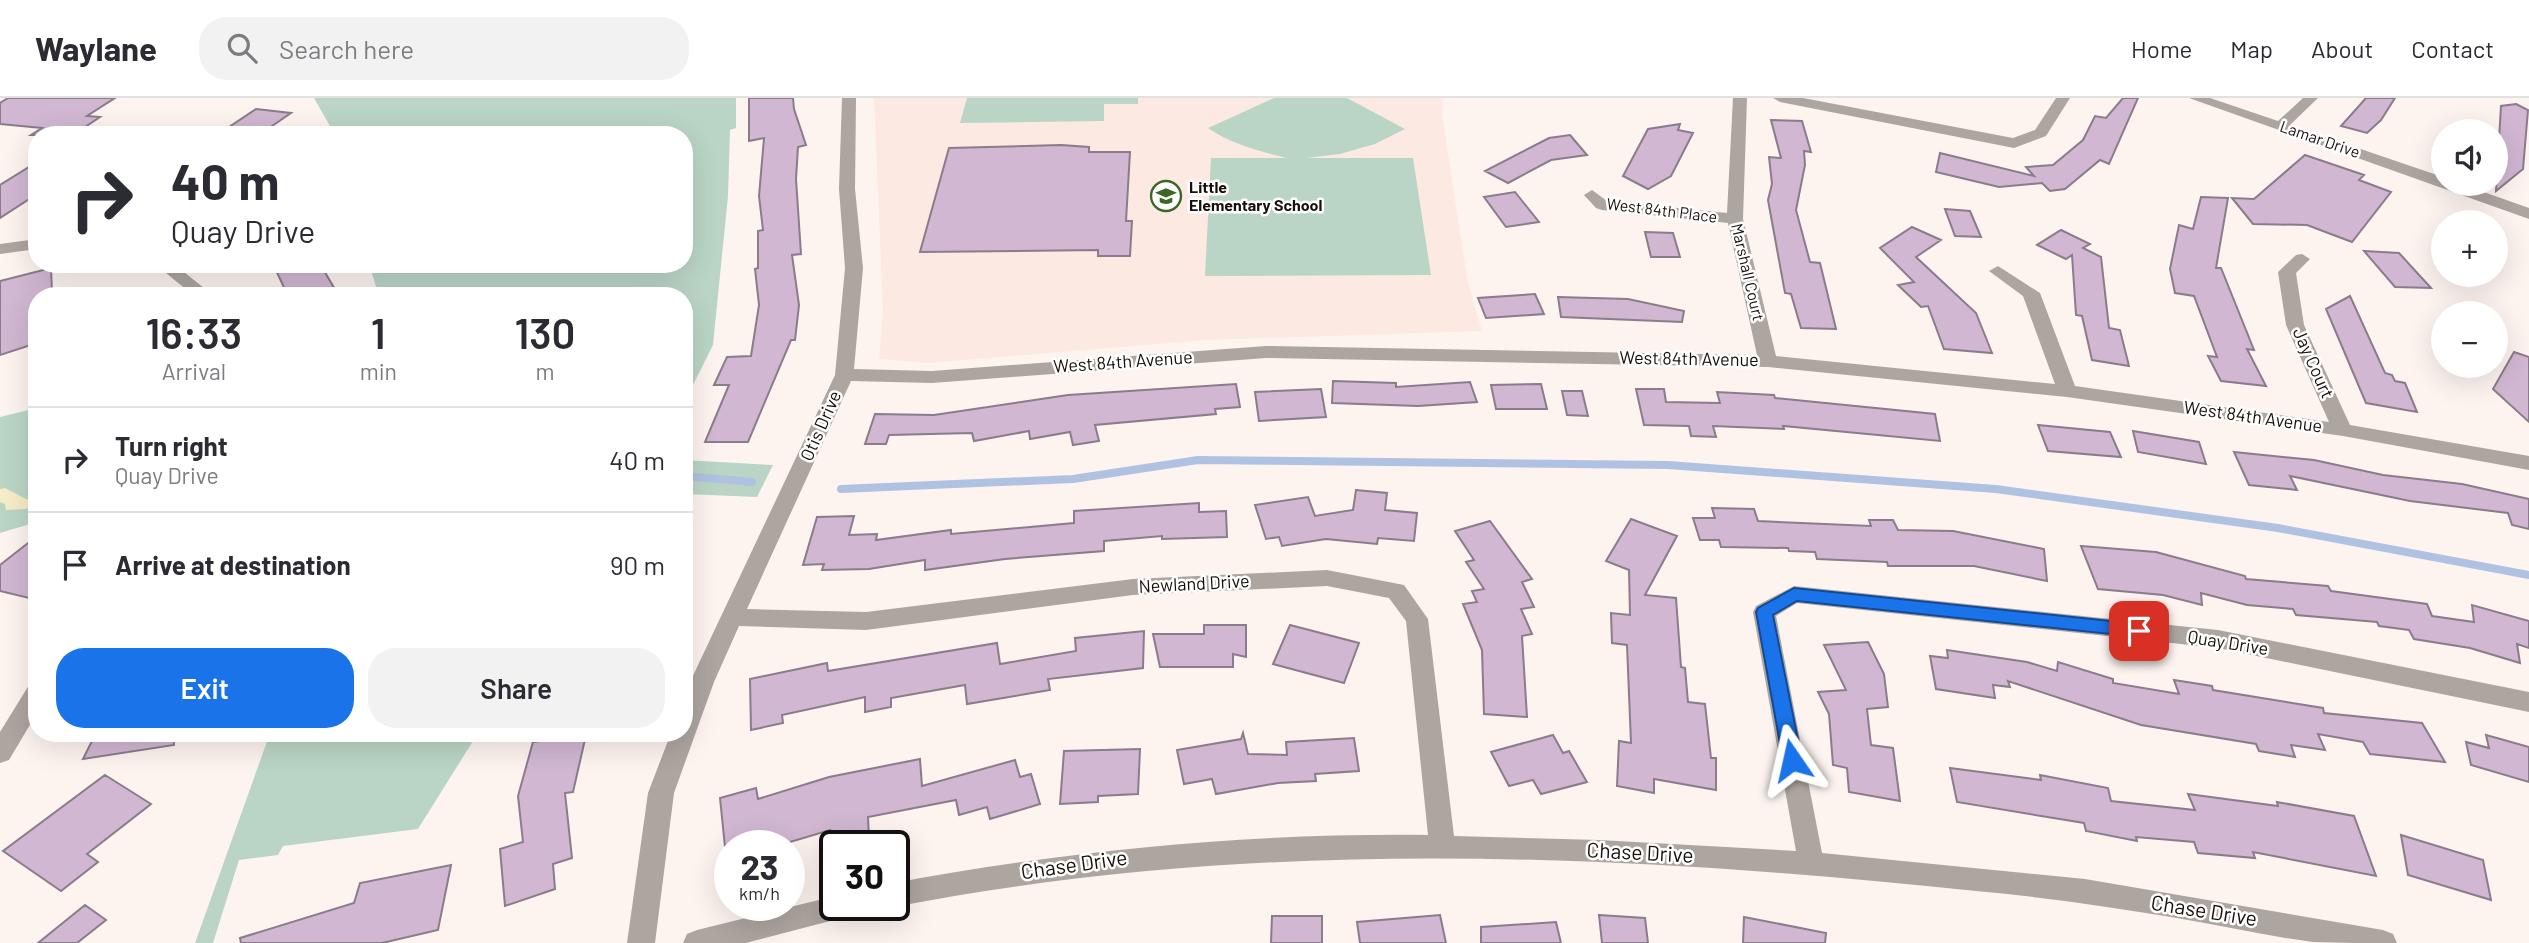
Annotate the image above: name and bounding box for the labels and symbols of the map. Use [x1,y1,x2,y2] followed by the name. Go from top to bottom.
[2278,116,2363,161] street label: Lamar Drive
[1189,177,1323,214] place label: Little Elementary School
[1149,179,1183,213] school or university icon: Little Elementary School
[1606,193,1718,226] street label: West 84th Place
[1728,221,1769,322] street label: Marshall Court
[2289,324,2339,401] street label: Jay Court
[1053,345,1193,377] street label: West 84th Avenue
[1619,346,1759,370] street label: West 84th Avenue
[795,387,845,464] street label: Otis Drive
[2183,395,2324,437] street label: West 84th Avenue
[1138,569,1250,597] street label: Newland Drive
[2109,601,2169,661] pin
[2186,625,2270,659] street label: Quay Drive
[1755,723,1829,797] position arrow
[819,830,910,921] speed limit sign: 30
[1586,836,1694,867] street label: Chase Drive
[1019,844,1129,883] street label: Chase Drive
[2149,889,2259,930] street label: Chase Drive

